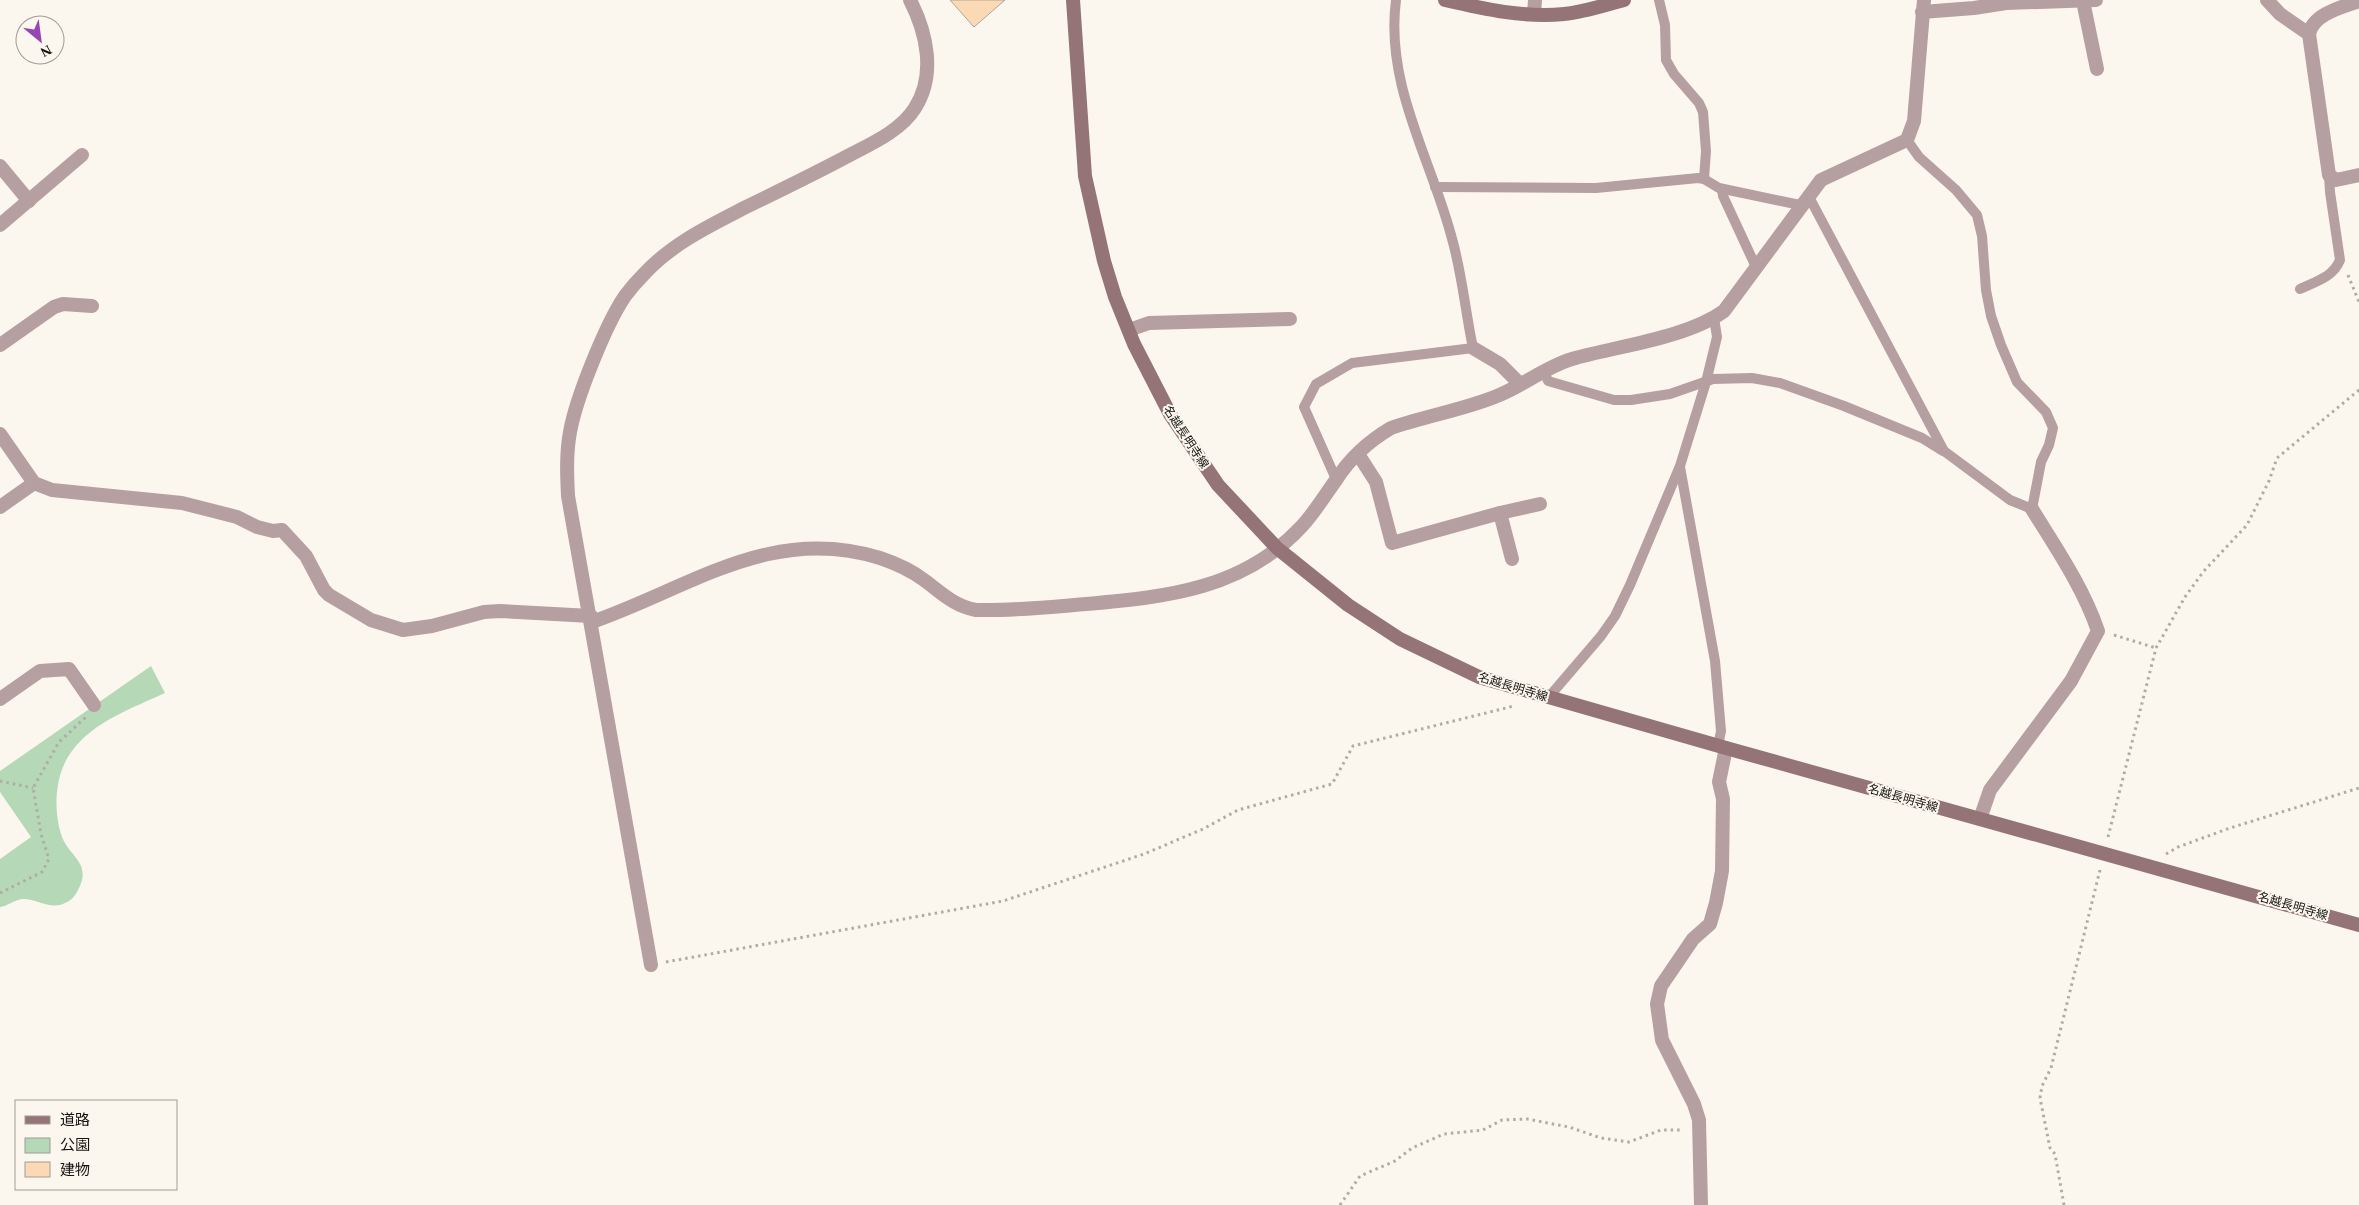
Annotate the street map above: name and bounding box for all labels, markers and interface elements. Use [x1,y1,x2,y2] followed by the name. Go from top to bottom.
[15,15,65,65] north arrow
[38,42,54,60] text: N
[1161,403,1211,471] street label: 名越長明寺線
[1477,670,1549,704] street label: 名越長明寺線
[1866,781,1940,815] street label: 名越長明寺線
[2256,889,2330,923] street label: 名越長明寺線
[15,1100,178,1190] legend
[60,1112,90,1128] text: 道路
[60,1137,90,1153] text: 公園
[60,1162,90,1178] text: 建物

